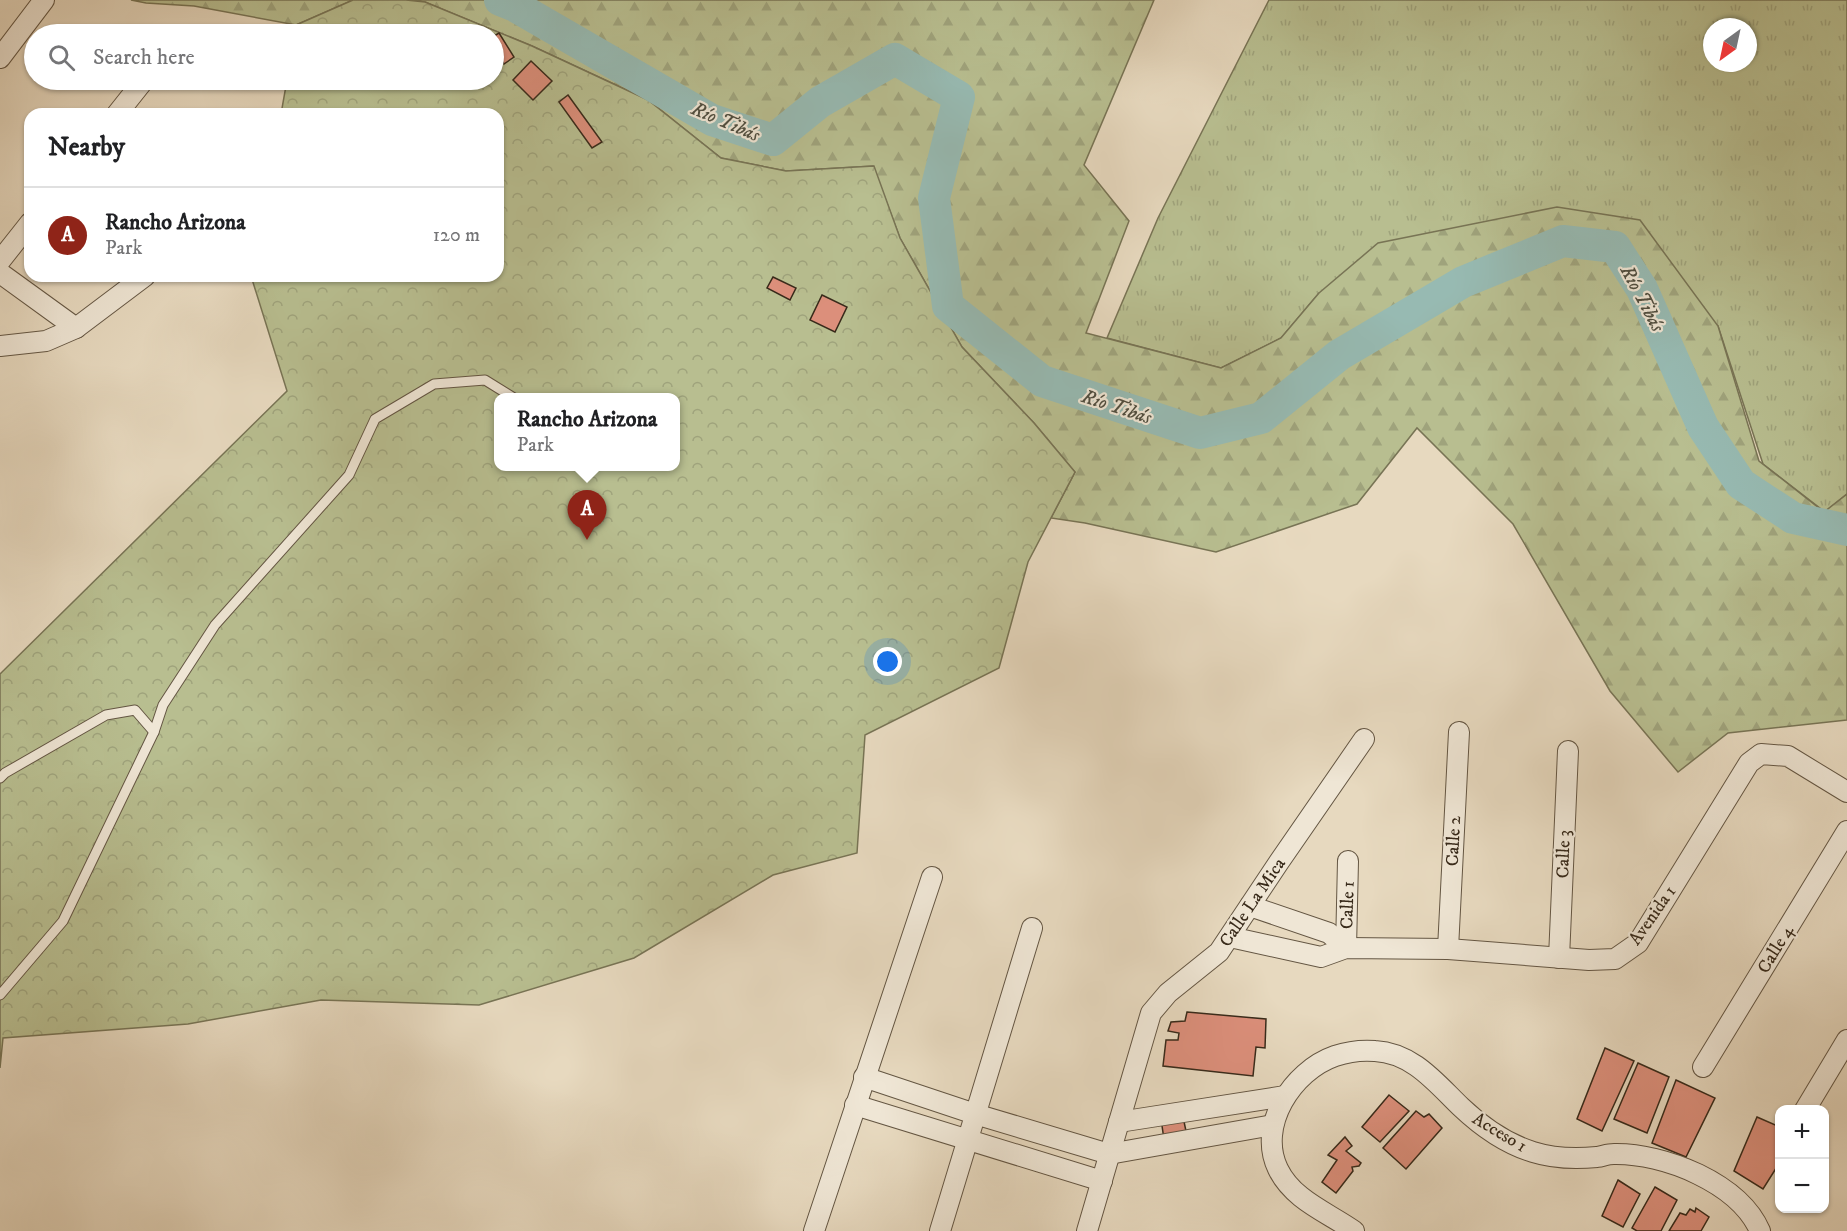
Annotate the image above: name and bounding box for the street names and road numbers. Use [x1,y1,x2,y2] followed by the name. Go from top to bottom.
[1442,815,1466,867] street label: Calle 2
[1552,829,1576,879] street label: Calle 3
[1215,854,1291,951] street label: Calle La Mica
[1336,881,1360,930] street label: Calle 1
[1624,882,1681,950] street label: Avenida 1
[1753,921,1799,977] street label: Calle 4
[1468,1108,1531,1158] street label: Acceso 1

